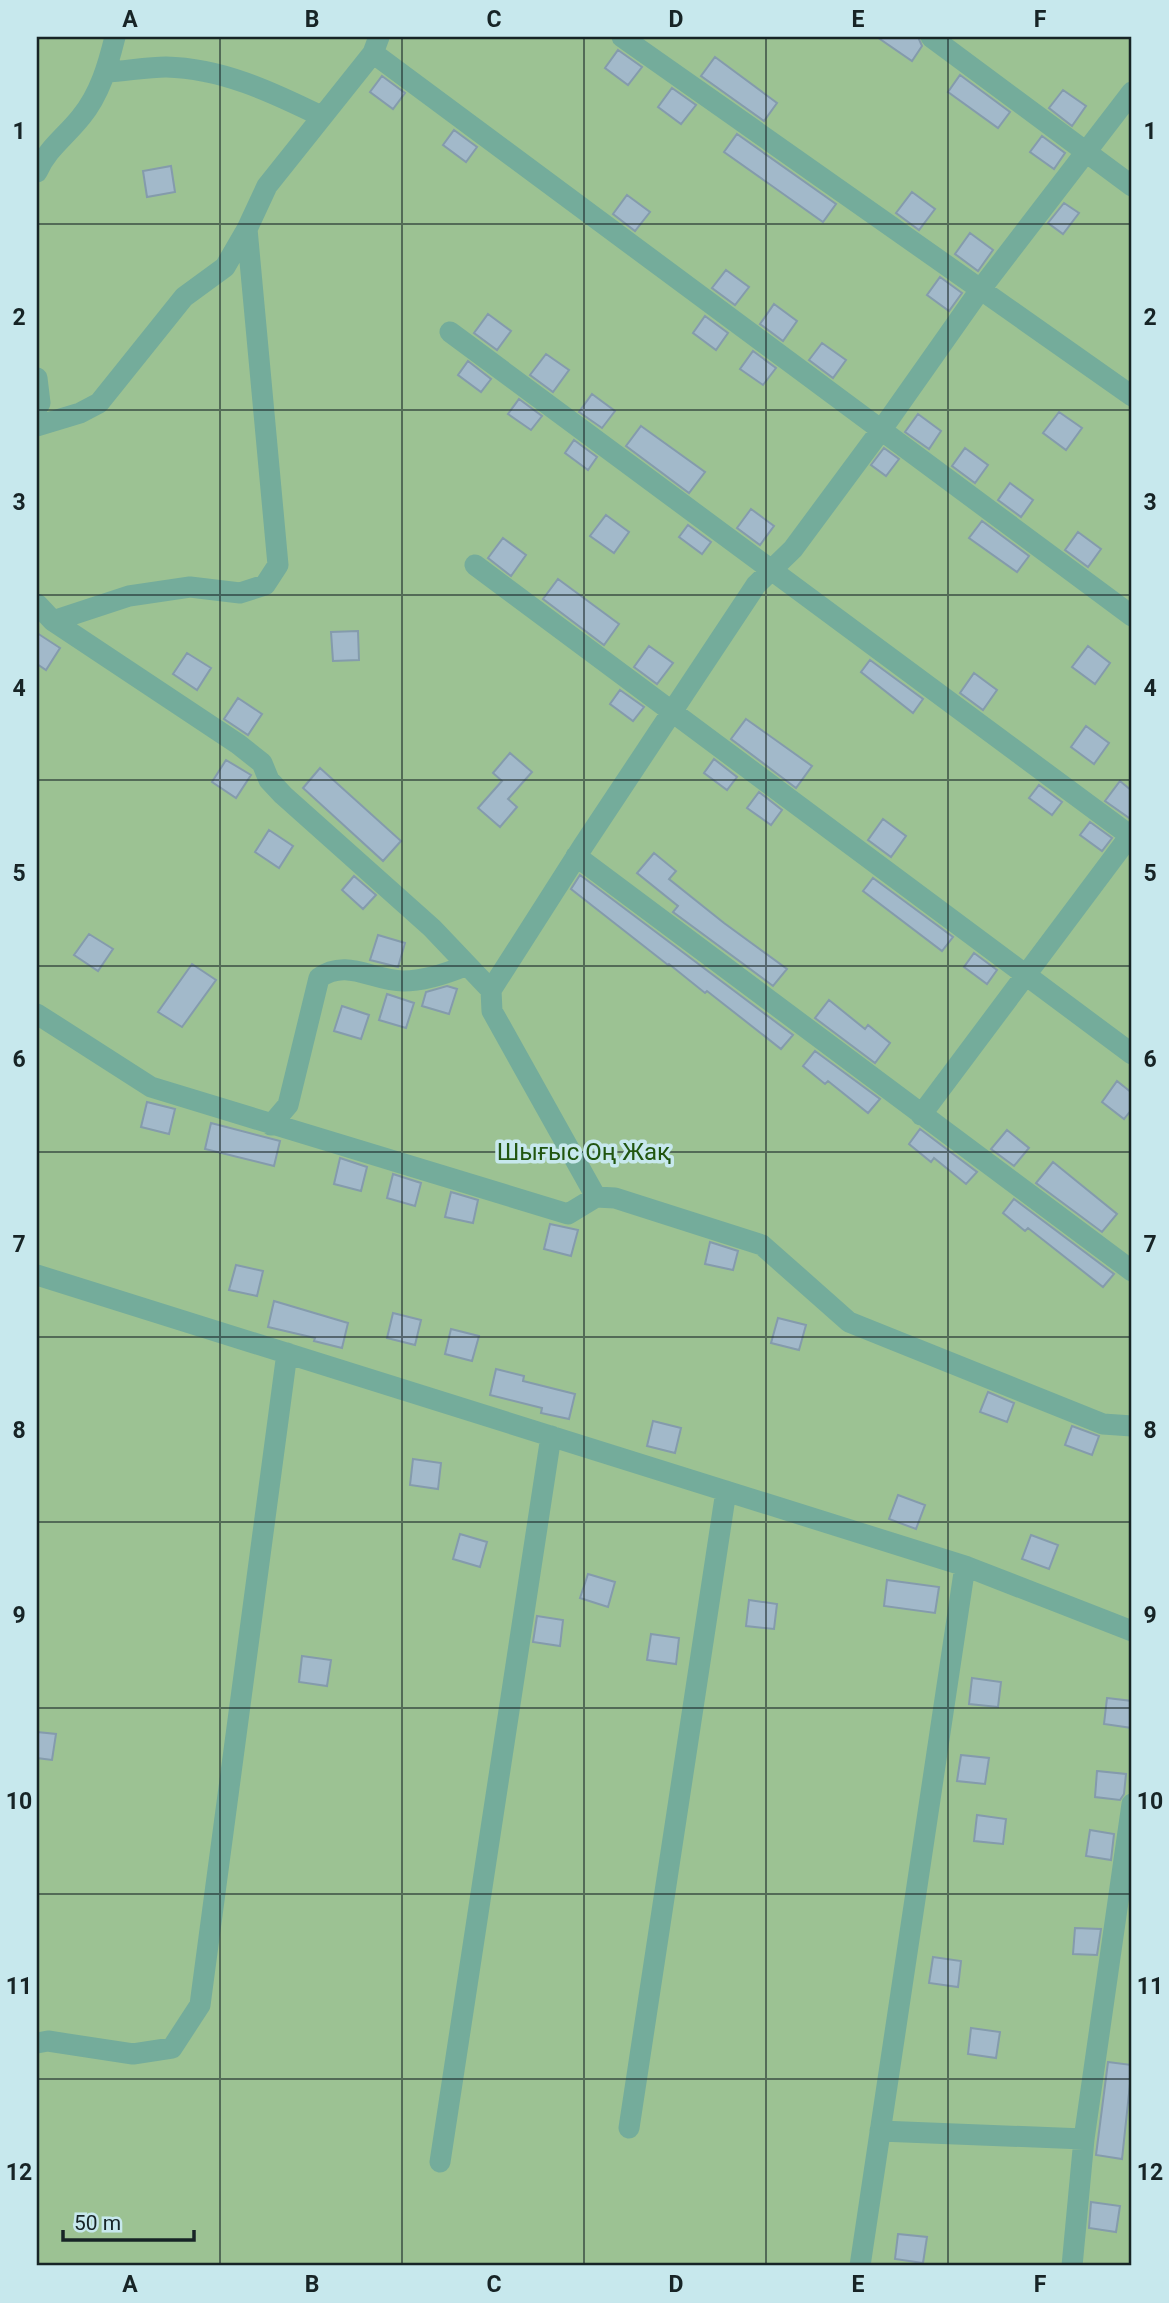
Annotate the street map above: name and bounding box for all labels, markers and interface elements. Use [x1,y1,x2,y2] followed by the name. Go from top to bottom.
[122,6,138,33] text: A
[305,6,319,33] text: B
[486,6,502,33] text: C
[669,6,683,33] text: D
[852,6,865,33] text: E
[1034,6,1047,33] text: F
[12,118,26,145] text: 1
[1143,118,1157,145] text: 1
[12,304,26,331] text: 2
[1143,304,1157,331] text: 2
[12,489,26,516] text: 3
[1143,489,1157,516] text: 3
[12,675,26,702] text: 4
[1143,675,1157,702] text: 4
[12,860,26,887] text: 5
[1143,860,1157,887] text: 5
[12,1046,26,1073] text: 6
[1143,1046,1157,1073] text: 6
[497,1138,671,1166] park label: Шығыс Оң Жақ
[12,1231,26,1258] text: 7
[1143,1231,1157,1258] text: 7
[12,1417,26,1444] text: 8
[1143,1417,1157,1444] text: 8
[12,1602,26,1629] text: 9
[1143,1602,1157,1629] text: 9
[6,1788,32,1815] text: 10
[1137,1788,1163,1815] text: 10
[6,1973,32,2000] text: 11
[1137,1973,1163,2000] text: 11
[6,2159,32,2186] text: 12
[1137,2159,1163,2186] text: 12
[63,2198,194,2242] scale bar
[74,2211,121,2235] text: 50 m
[122,2271,138,2298] text: A
[305,2271,319,2298] text: B
[486,2271,502,2298] text: C
[669,2271,683,2298] text: D
[852,2271,865,2298] text: E
[1034,2271,1047,2298] text: F

